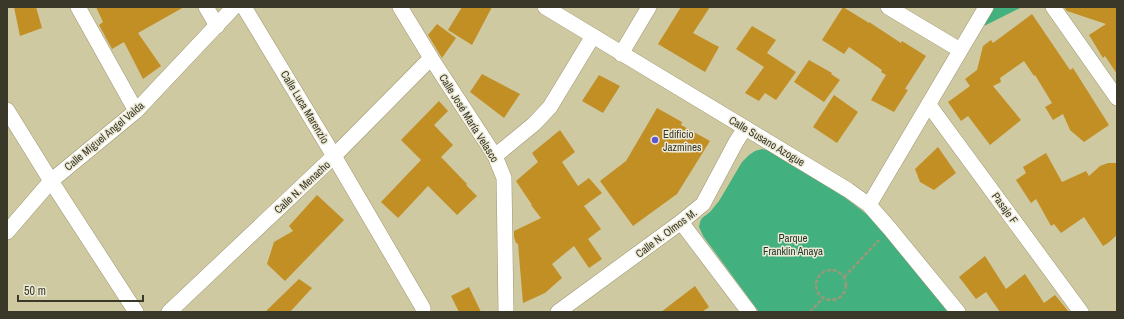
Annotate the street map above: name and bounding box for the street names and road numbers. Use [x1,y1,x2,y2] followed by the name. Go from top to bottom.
[278,68,332,146] street label: Calle Luca Marenzio
[436,71,502,165] street label: Calle José María Velasco
[61,98,147,174] street label: Calle Miguel Angel Valda
[726,113,808,169] street label: Calle Susano Azogue
[271,157,333,217] street label: Calle N. Menacho
[989,189,1021,227] street label: Pasaje F
[633,205,699,261] street label: Calle N. Olmos M.

